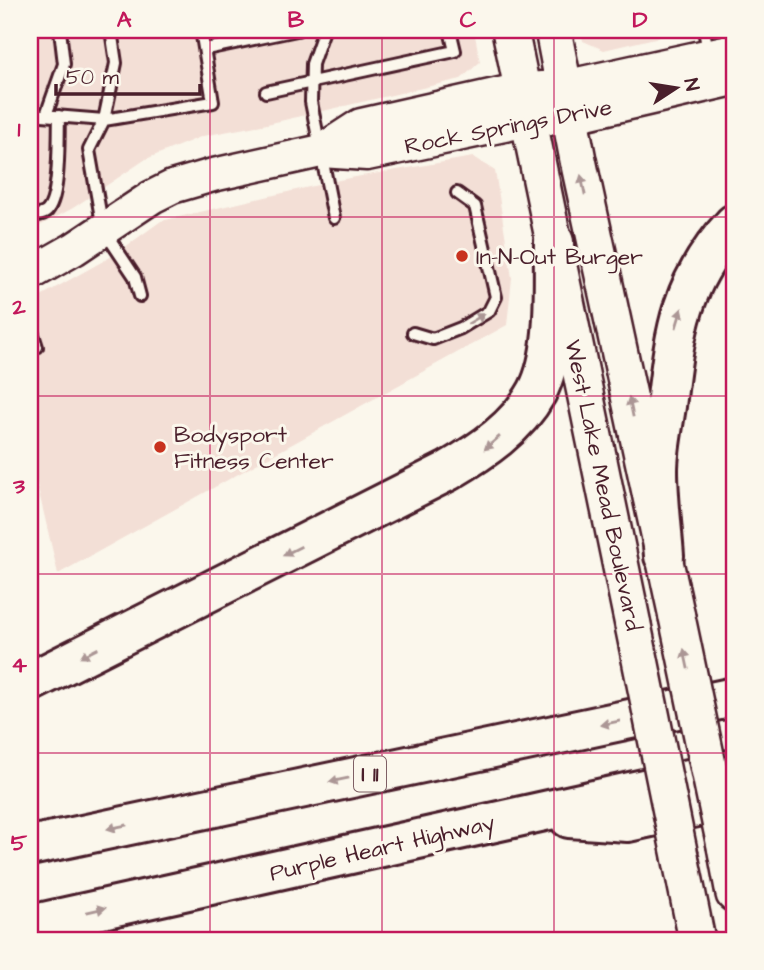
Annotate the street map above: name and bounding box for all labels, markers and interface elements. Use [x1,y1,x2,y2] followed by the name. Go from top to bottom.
[117,4,132,36] text: A
[288,4,305,36] text: B
[460,4,477,36] text: C
[633,4,648,36] text: D
[56,52,200,96] scale bar
[642,52,712,122] north arrow
[66,63,120,92] text: 50 m
[677,76,706,93] text: N
[402,91,615,164] street label: Rock Springs Drive
[18,113,21,145] text: 1
[577,173,588,195] one-way arrow
[476,241,643,274] place label: In-N-Out Burger
[454,248,470,264] marker: In-N-Out Burger
[11,291,26,323] text: 2
[675,307,685,328] one-way arrow
[467,312,486,325] one-way arrow
[557,337,650,634] street label: West Lake Mead Boulevard
[626,396,637,418] one-way arrow
[174,419,334,477] place label: Bodysport Fitness Center
[483,435,500,450] one-way arrow
[152,439,168,455] marker: Bodysport Fitness Center
[12,470,25,502] text: 3
[282,545,302,556] one-way arrow
[79,648,99,659] one-way arrow
[680,648,691,670] one-way arrow
[11,649,27,681] text: 4
[599,717,621,728] one-way arrow
[354,756,386,792] road number: I 11
[328,775,350,786] one-way arrow
[267,806,498,890] street label: Purple Heart Highway
[106,822,128,833] one-way arrow
[11,827,28,859] text: 5
[85,905,107,916] one-way arrow

